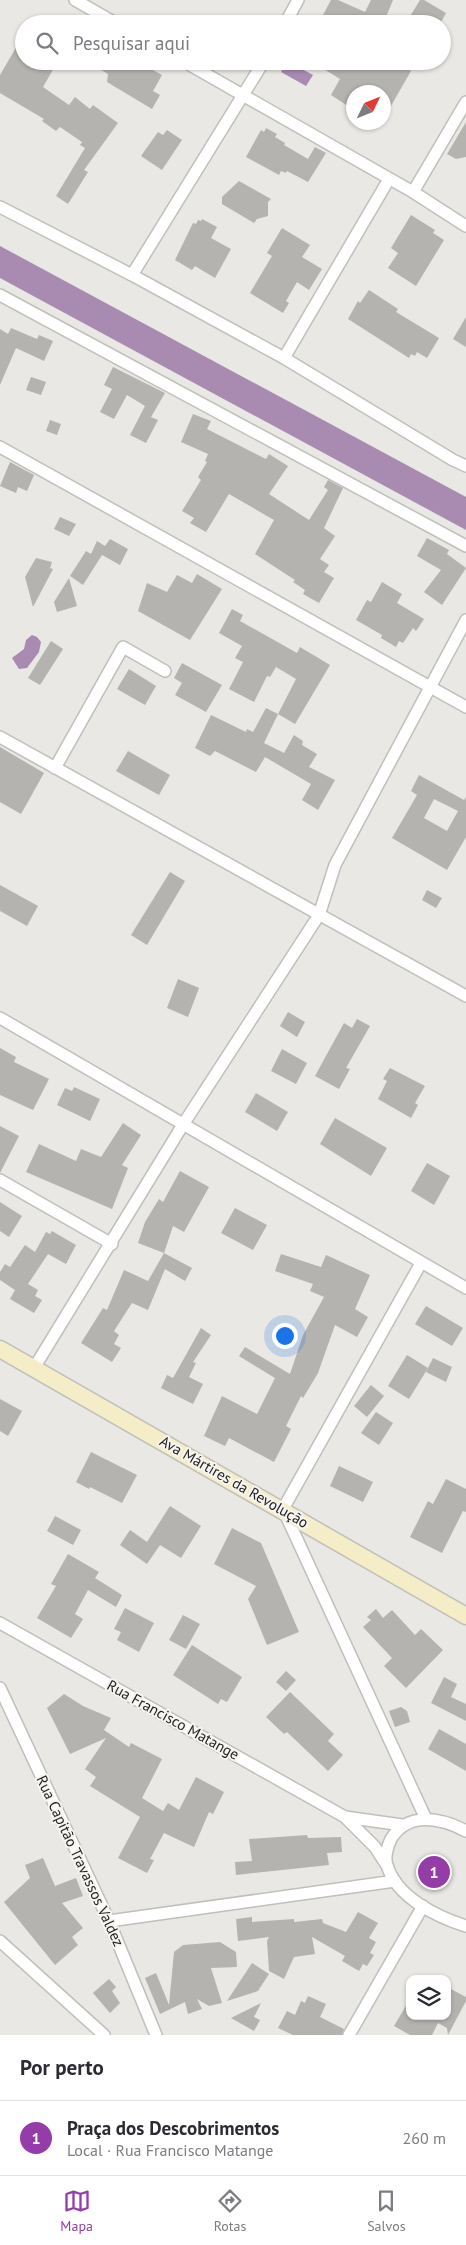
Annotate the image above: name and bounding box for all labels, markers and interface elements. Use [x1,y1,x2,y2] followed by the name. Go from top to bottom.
[15,15,451,70] search box
[33,29,61,57] icon: search
[73,31,190,55] text: Pesquisar aqui
[346,85,391,130] north arrow
[272,1323,298,1349] your location
[156,1431,312,1532] street label: Ava Mártires da Revolução
[104,1675,243,1764] street label: Rua Francisco Matange
[32,1772,128,1949] street label: Rua Capitão Travassos Valdez
[418,1853,450,1891] pin: 1
[406,1975,451,2020] map controls
[406,1975,451,2020] button: layers
[20,2054,104,2081] text: Por perto
[67,2116,279,2140] text: Praça dos Descobrimentos
[31,2128,41,2148] text: 1
[403,2128,446,2148] text: 260 m
[67,2140,274,2160] text: Local · Rua Francisco Matange
[60,2187,93,2235] tab: Mapa
[214,2187,246,2235] tab: Rotas
[367,2187,406,2235] tab: Salvos

